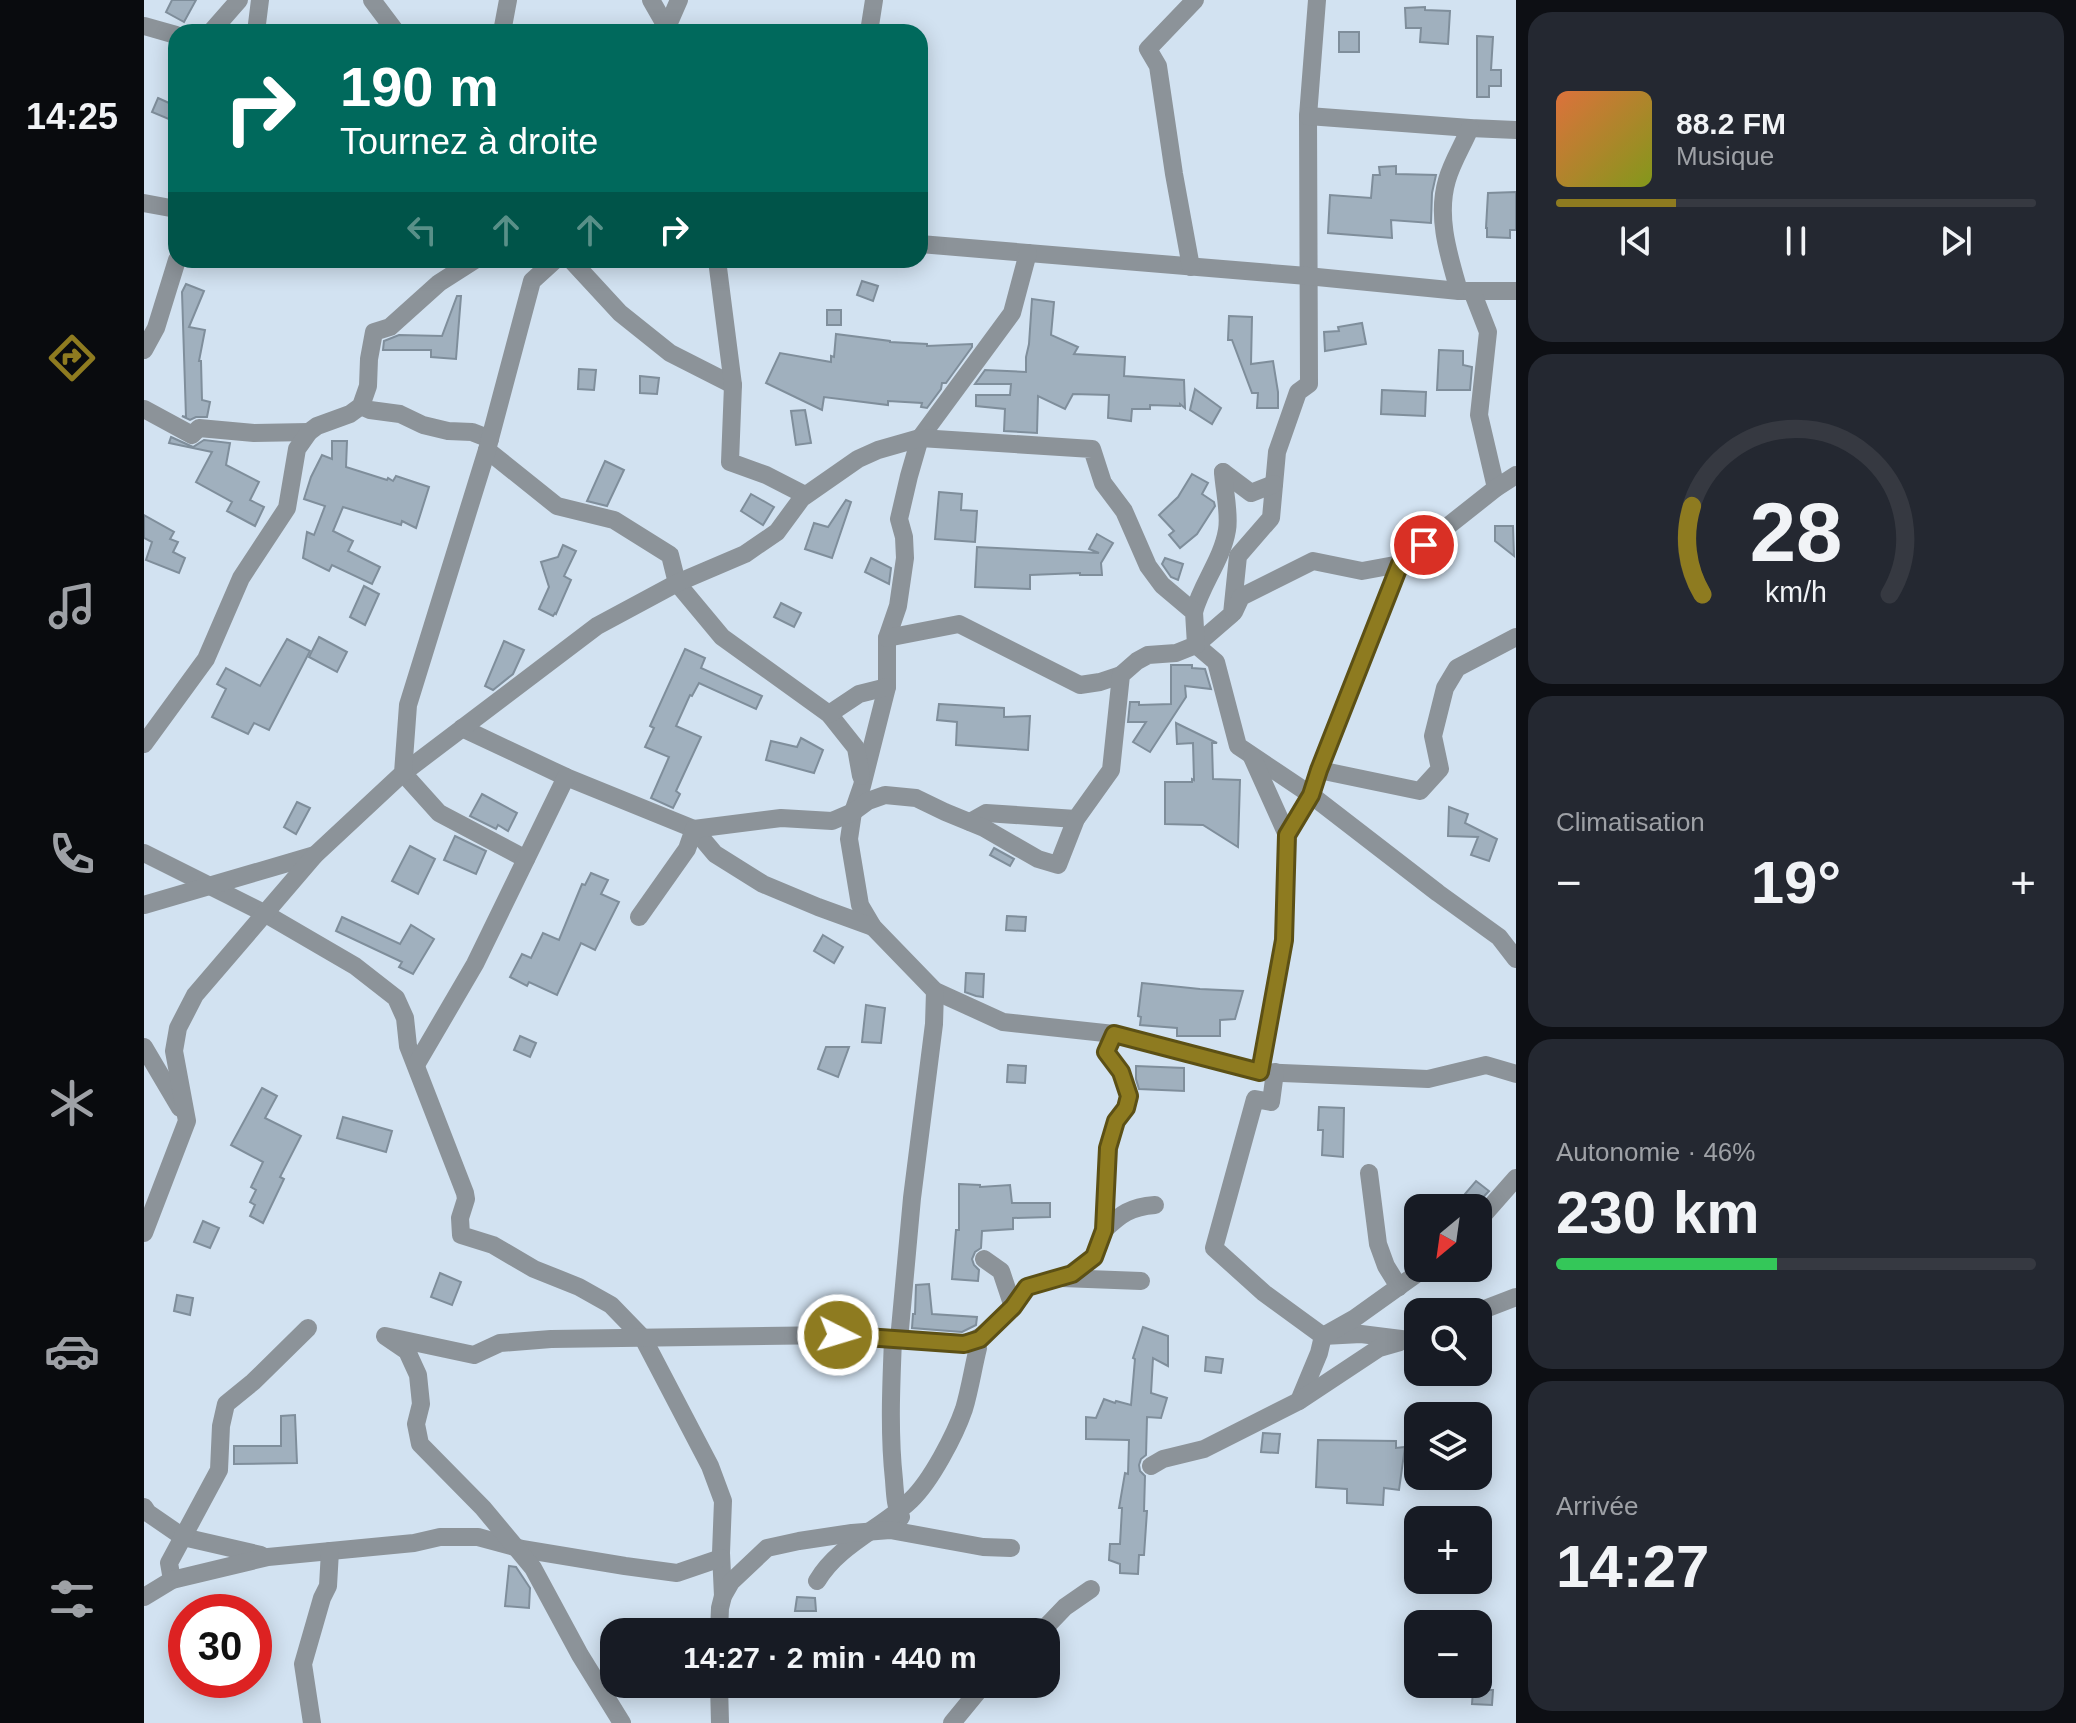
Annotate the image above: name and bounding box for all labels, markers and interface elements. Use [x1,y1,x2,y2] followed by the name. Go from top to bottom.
[340,55,499,118] text: 190 m
[208,56,312,160] icon: right
[26,96,118,137] text: 14:25
[1676,107,1786,140] text: 88.2 FM
[340,121,598,162] text: Tournez à droite
[1676,141,1774,171] text: Musique
[400,208,444,252] icon: left
[484,208,528,252] icon: ahead
[568,208,612,252] icon: ahead
[652,208,696,252] icon: right
[1614,219,1658,263] icon: previous
[1774,219,1818,263] icon: pause
[1934,219,1978,263] icon: next
[44,330,100,386] icon: directions
[1750,486,1842,579] text: 28
[1390,511,1458,579] pin
[1402,523,1446,567] icon: arrive
[1765,576,1827,608] text: km/h
[44,578,100,634] icon: music
[1556,807,1705,837] text: Climatisation
[44,826,100,882] icon: phone
[1751,849,1841,916] text: 19°
[1556,858,1582,907] text: −
[2010,858,2036,907] text: +
[44,1075,100,1131] icon: climate
[1556,1137,1755,1167] text: Autonomie · 46%
[1556,1179,1760,1246] text: 230 km
[1404,1194,1492,1282] north arrow
[1404,1194,1492,1698] map controls
[796,1293,880,1377] position arrow
[1404,1298,1492,1386] button: search
[44,1323,100,1379] icon: car
[1404,1402,1492,1490] button: layers
[1556,1491,1638,1521] text: Arrivée
[1404,1506,1492,1594] button: +
[1556,1533,1709,1600] text: 14:27
[44,1571,100,1627] icon: filters
[168,1594,272,1698] speed limit sign: 30
[1404,1610,1492,1698] button: −
[683,1641,977,1674] text: 14:27 · 2 min · 440 m

